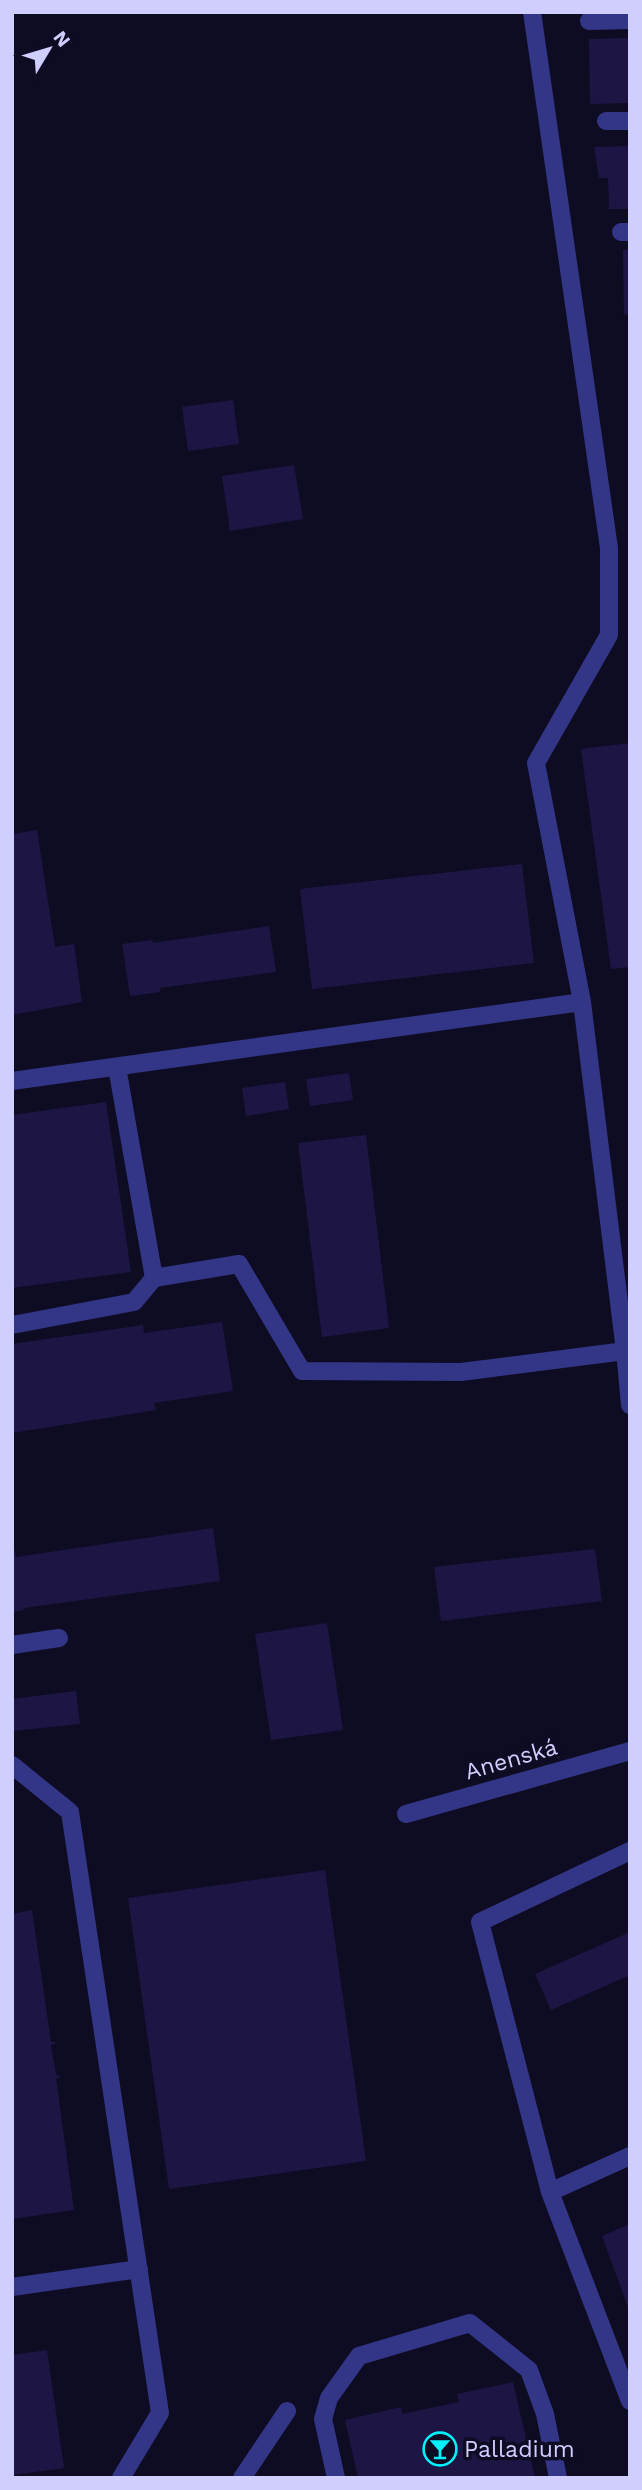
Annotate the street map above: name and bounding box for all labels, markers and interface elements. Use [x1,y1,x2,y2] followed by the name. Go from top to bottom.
[14,14,84,84] north arrow
[49,26,75,51] text: N
[462,1733,560,1786] street label: Anenská
[421,2430,459,2468] bar icon: Palladium
[464,2436,575,2463] place label: Palladium

